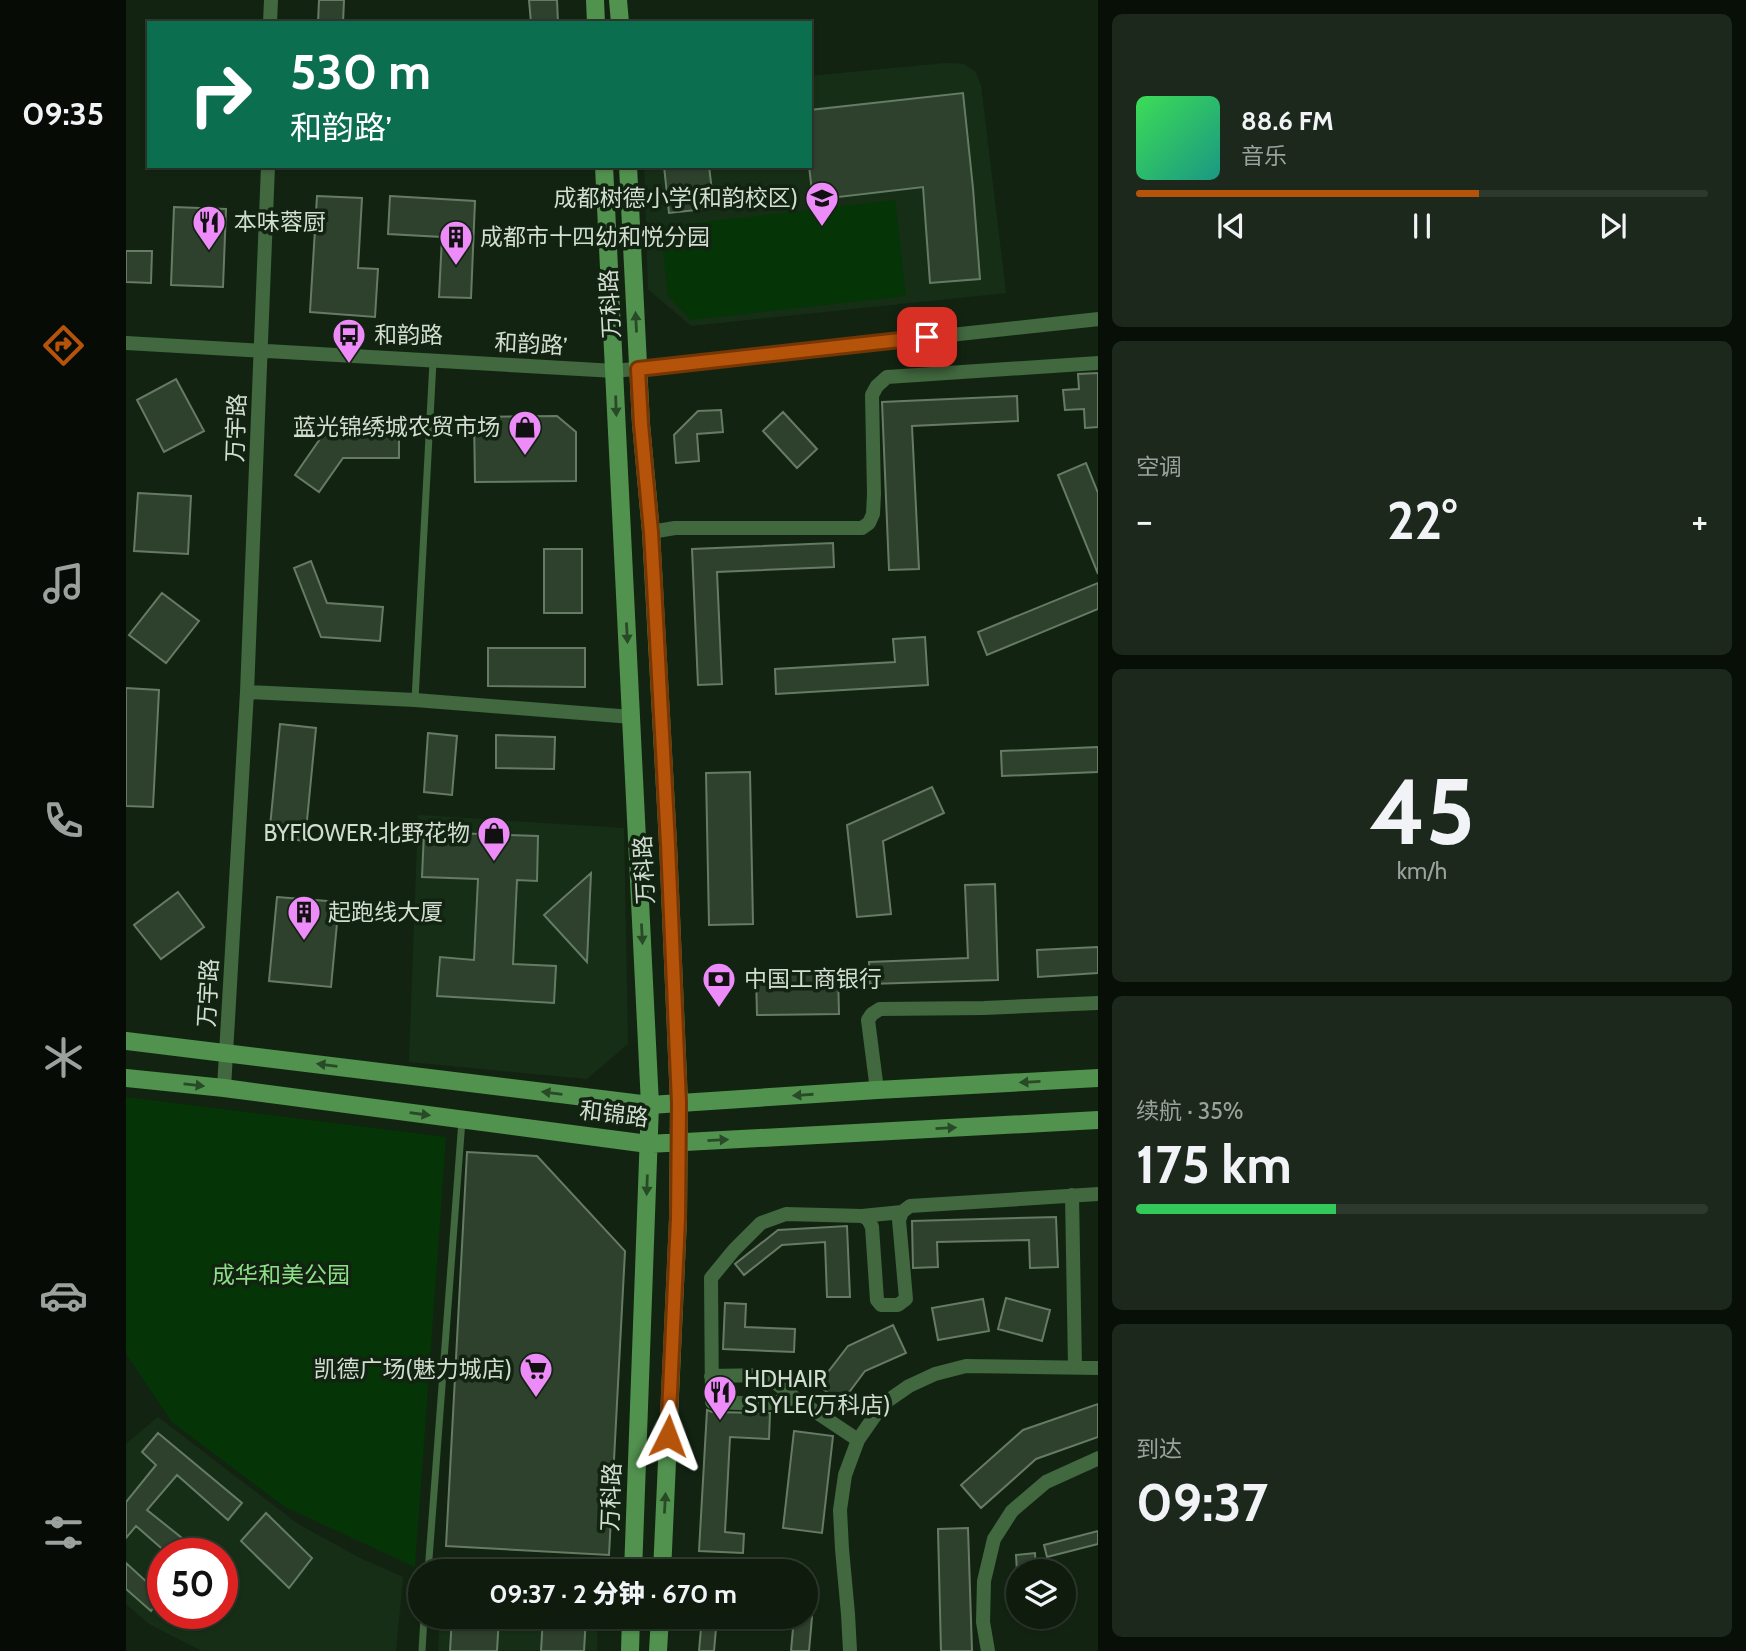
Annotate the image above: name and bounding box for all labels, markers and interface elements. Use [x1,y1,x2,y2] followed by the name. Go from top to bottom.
[290,42,431,101] text: 530 m
[175,49,266,140] icon: right
[22,94,104,133] text: 09:35
[1241,105,1334,137] text: 88.6 FM
[290,108,392,147] text: 和韵路’
[1241,142,1287,170] text: 音乐
[803,179,841,228] school or university icon: 成都树德小学(和韵校区)
[554,184,798,212] place label: 成都树德小学(和韵校区)
[190,203,228,252] restaurant icon: 本味蓉厨
[1212,207,1250,245] icon: previous
[1403,207,1441,245] icon: pause
[1594,207,1632,245] icon: next
[234,208,326,236] place label: 本味蓉厨
[437,218,475,267] building icon: 成都市十四幼和悦分园
[480,223,710,251] place label: 成都市十四幼和悦分园
[594,269,626,339] street label: 万科路
[897,307,957,367] pin
[630,311,641,333] one-way arrow
[330,316,368,365] bus stop icon: 和韵路
[908,318,946,356] icon: arrive
[39,321,88,370] icon: directions
[374,321,443,349] place label: 和韵路
[494,328,568,360] street label: 和韵路’
[221,393,251,463] street label: 万宇路
[611,395,622,417] one-way arrow
[506,408,544,457] shop icon: 蓝光锦绣城农贸市场
[293,413,500,441] place label: 蓝光锦绣城农贸市场
[1136,453,1182,481] text: 空调
[1387,489,1457,552] text: 22°
[1136,497,1153,544] text: −
[1691,497,1708,544] text: +
[39,559,88,608] icon: music
[622,622,633,644] one-way arrow
[1369,756,1475,867] text: 45
[39,796,88,845] icon: phone
[475,814,513,863] shop icon: BYFlOWER·北野花物
[263,819,470,847] place label: BYFlOWER·北野花物
[628,835,660,905] street label: 万科路
[1397,857,1447,885] text: km/h
[285,893,323,942] building icon: 起跑线大厦
[328,898,443,926] place label: 起跑线大厦
[636,923,647,945] one-way arrow
[192,958,224,1028] street label: 万宇路
[700,960,738,1009] bank icon: 中国工商银行
[744,965,882,993] place label: 中国工商银行
[39,1033,88,1082] icon: climate
[315,1060,337,1071] one-way arrow
[1019,1077,1041,1088] one-way arrow
[183,1080,205,1091] one-way arrow
[541,1087,563,1098] one-way arrow
[792,1090,814,1101] one-way arrow
[578,1096,650,1132] street label: 和锦路
[1136,1097,1243,1125] text: 续航 · 35%
[409,1108,431,1119] one-way arrow
[935,1122,957,1133] one-way arrow
[1136,1133,1292,1196] text: 175 km
[708,1135,730,1146] one-way arrow
[641,1175,652,1197] one-way arrow
[212,1261,350,1289] park label: 成华和美公园
[39,1271,88,1320] icon: car
[517,1350,555,1399] supermarket icon: 凯德广场(魅力城店)
[314,1355,512,1383] place label: 凯德广场(魅力城店)
[744,1365,890,1419] place label: HDHAIR STYLE(万科店)
[701,1373,739,1422] restaurant icon: HDHAIR STYLE(万科店)
[631,1399,705,1473] position arrow
[1136,1435,1182,1463] text: 到达
[596,1462,626,1532] street label: 万科路
[1136,1471,1268,1534] text: 09:37
[660,1492,671,1514] one-way arrow
[39,1508,88,1557] icon: filters
[147,1538,238,1629] speed limit sign: 50
[1006,1559,1076,1629] map controls
[1006,1559,1076,1629] button: layers
[489,1578,737,1610] text: 09:37 · 2 分钟 · 670 m

